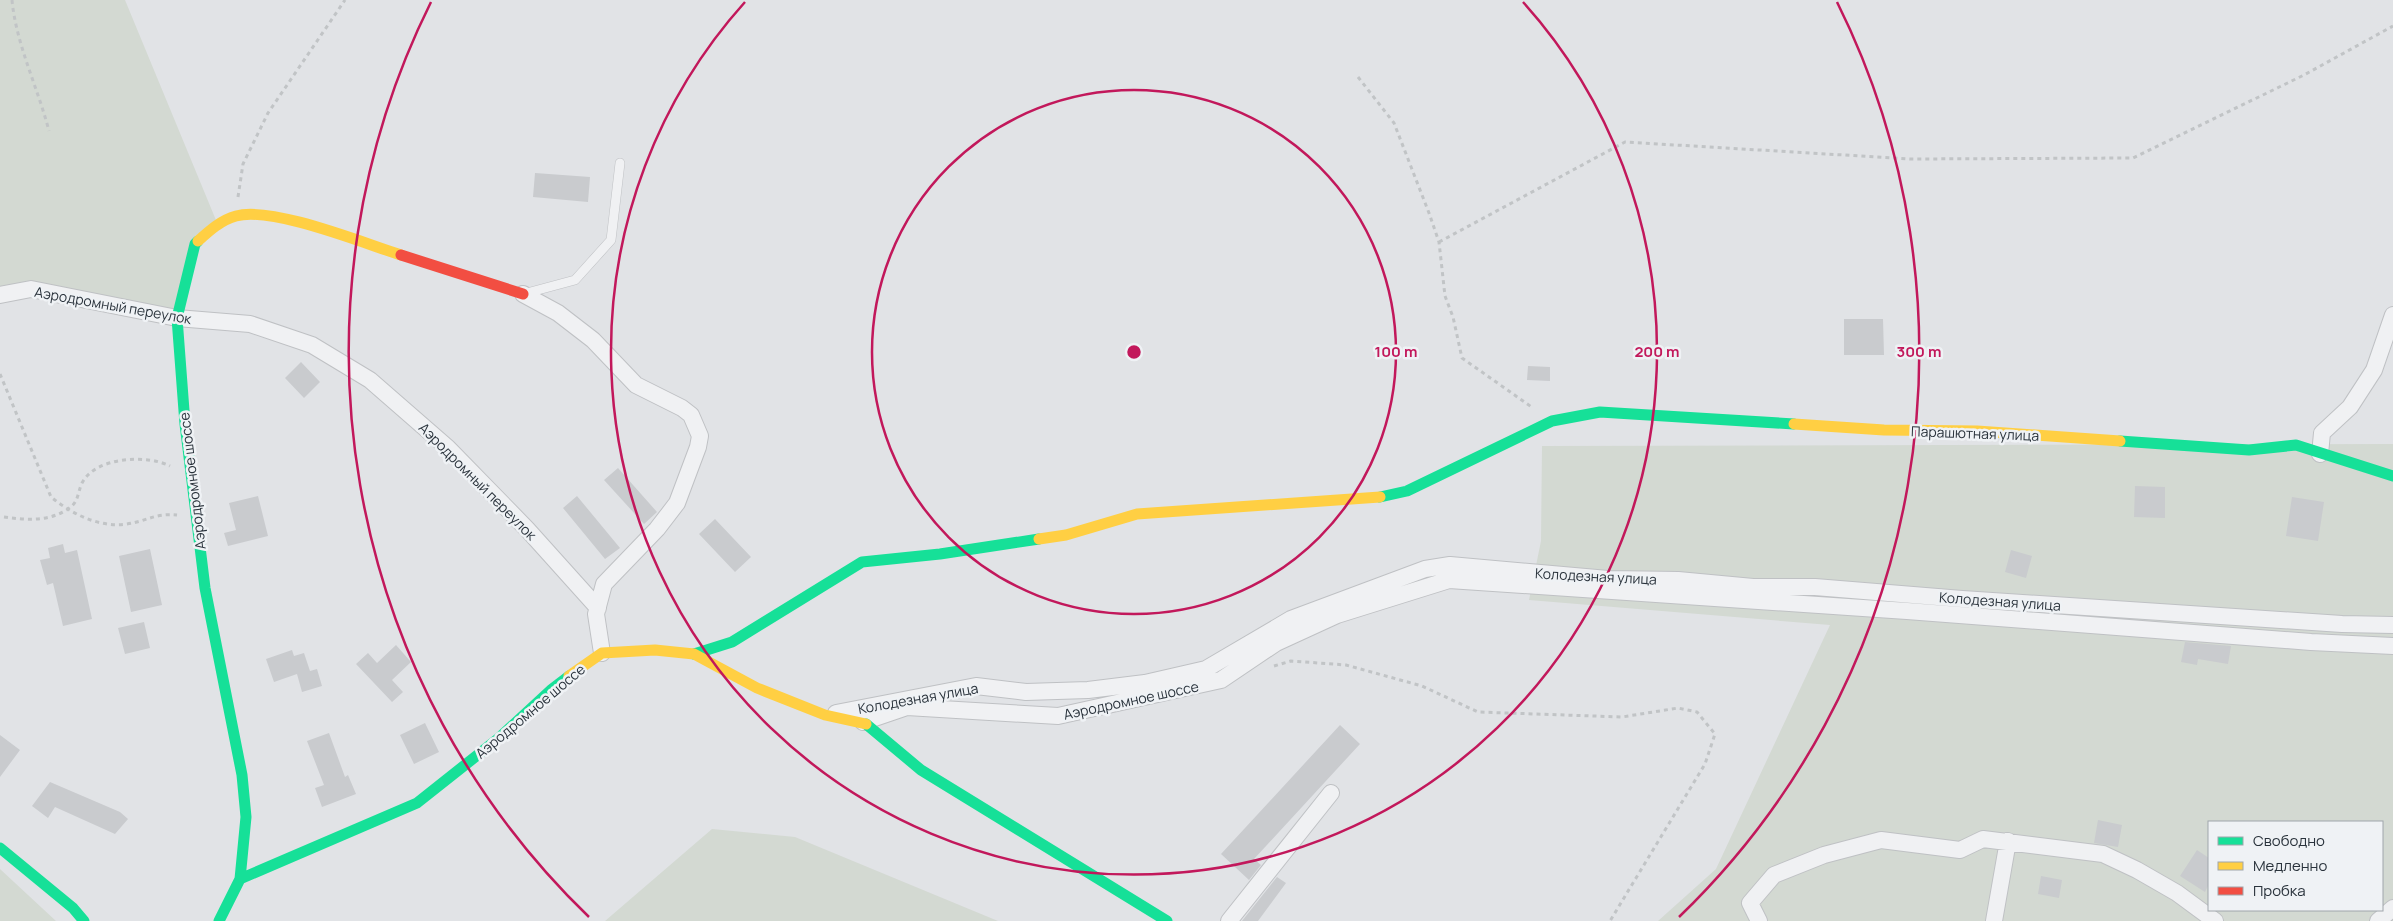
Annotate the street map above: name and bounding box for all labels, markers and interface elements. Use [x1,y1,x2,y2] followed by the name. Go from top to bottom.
[33,282,194,328] street label: Аэродромный переулок
[1375,341,1417,362] text: 100 m
[1634,341,1680,362] text: 200 m
[1897,341,1941,362] text: 300 m
[1125,343,1143,361] centre of rings
[174,411,210,551] street label: Аэродромное шоссе
[415,418,542,545] street label: Аэродромный переулок
[1911,421,2039,445] street label: Парашютная улица
[1535,563,1657,589] street label: Колодезная улица
[1939,587,2061,615] street label: Колодезная улица
[471,659,589,763] street label: Аэродромное шоссе
[1062,676,1200,724] street label: Аэродромное шоссе
[856,678,980,718] street label: Колодезная улица
[2208,821,2383,911] legend
[2253,830,2325,851] text: Свободно
[2253,855,2327,876] text: Медленно
[2253,880,2306,901] text: Пробка

